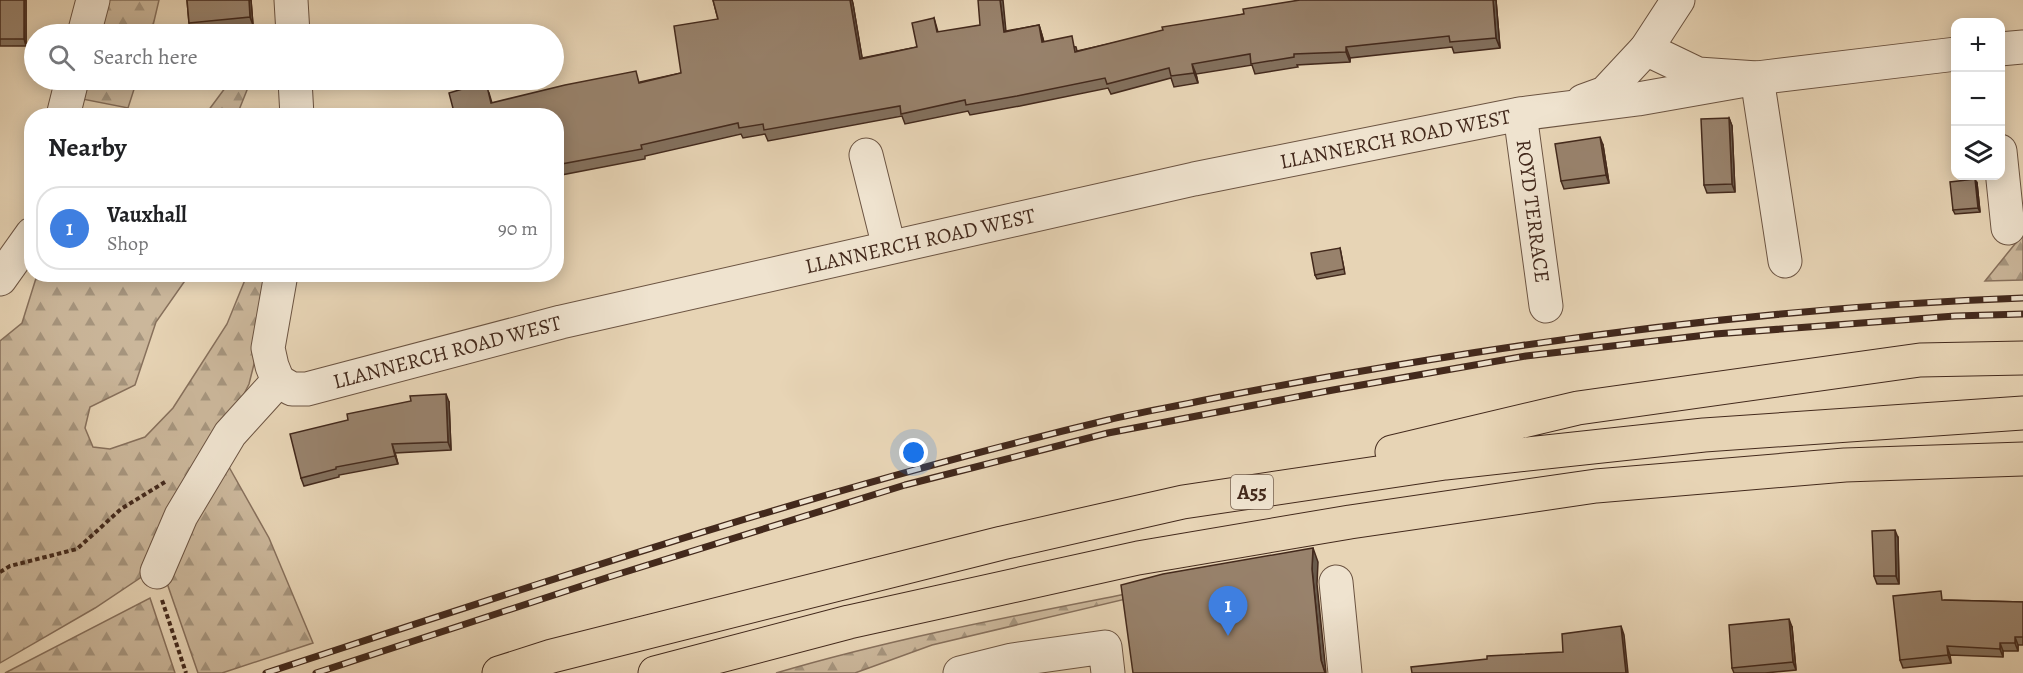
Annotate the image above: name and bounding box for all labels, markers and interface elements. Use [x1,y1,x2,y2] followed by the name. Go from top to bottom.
[1951,18,2005,180] map controls
[1951,18,2005,72] button: +
[24,24,564,90] search box
[45,41,78,74] icon: search
[93,42,198,72] text: Search here
[1951,72,2005,126] button: −
[1277,102,1514,176] street label: LLANNERCH ROAD WEST
[1951,126,2005,180] button: layers
[48,130,127,165] text: Nearby
[1510,138,1557,284] street label: ROYD TERRACE
[107,200,187,230] text: Vauxhall
[802,201,1038,280] street label: LLANNERCH ROAD WEST
[66,215,73,242] text: 1
[498,215,538,242] text: 90 m
[107,230,149,257] text: Shop
[330,308,565,396] street label: LLANNERCH ROAD WEST
[899,438,928,467] your location
[1231,475,1273,509] road number: A55
[1208,586,1248,636] pin: 1

